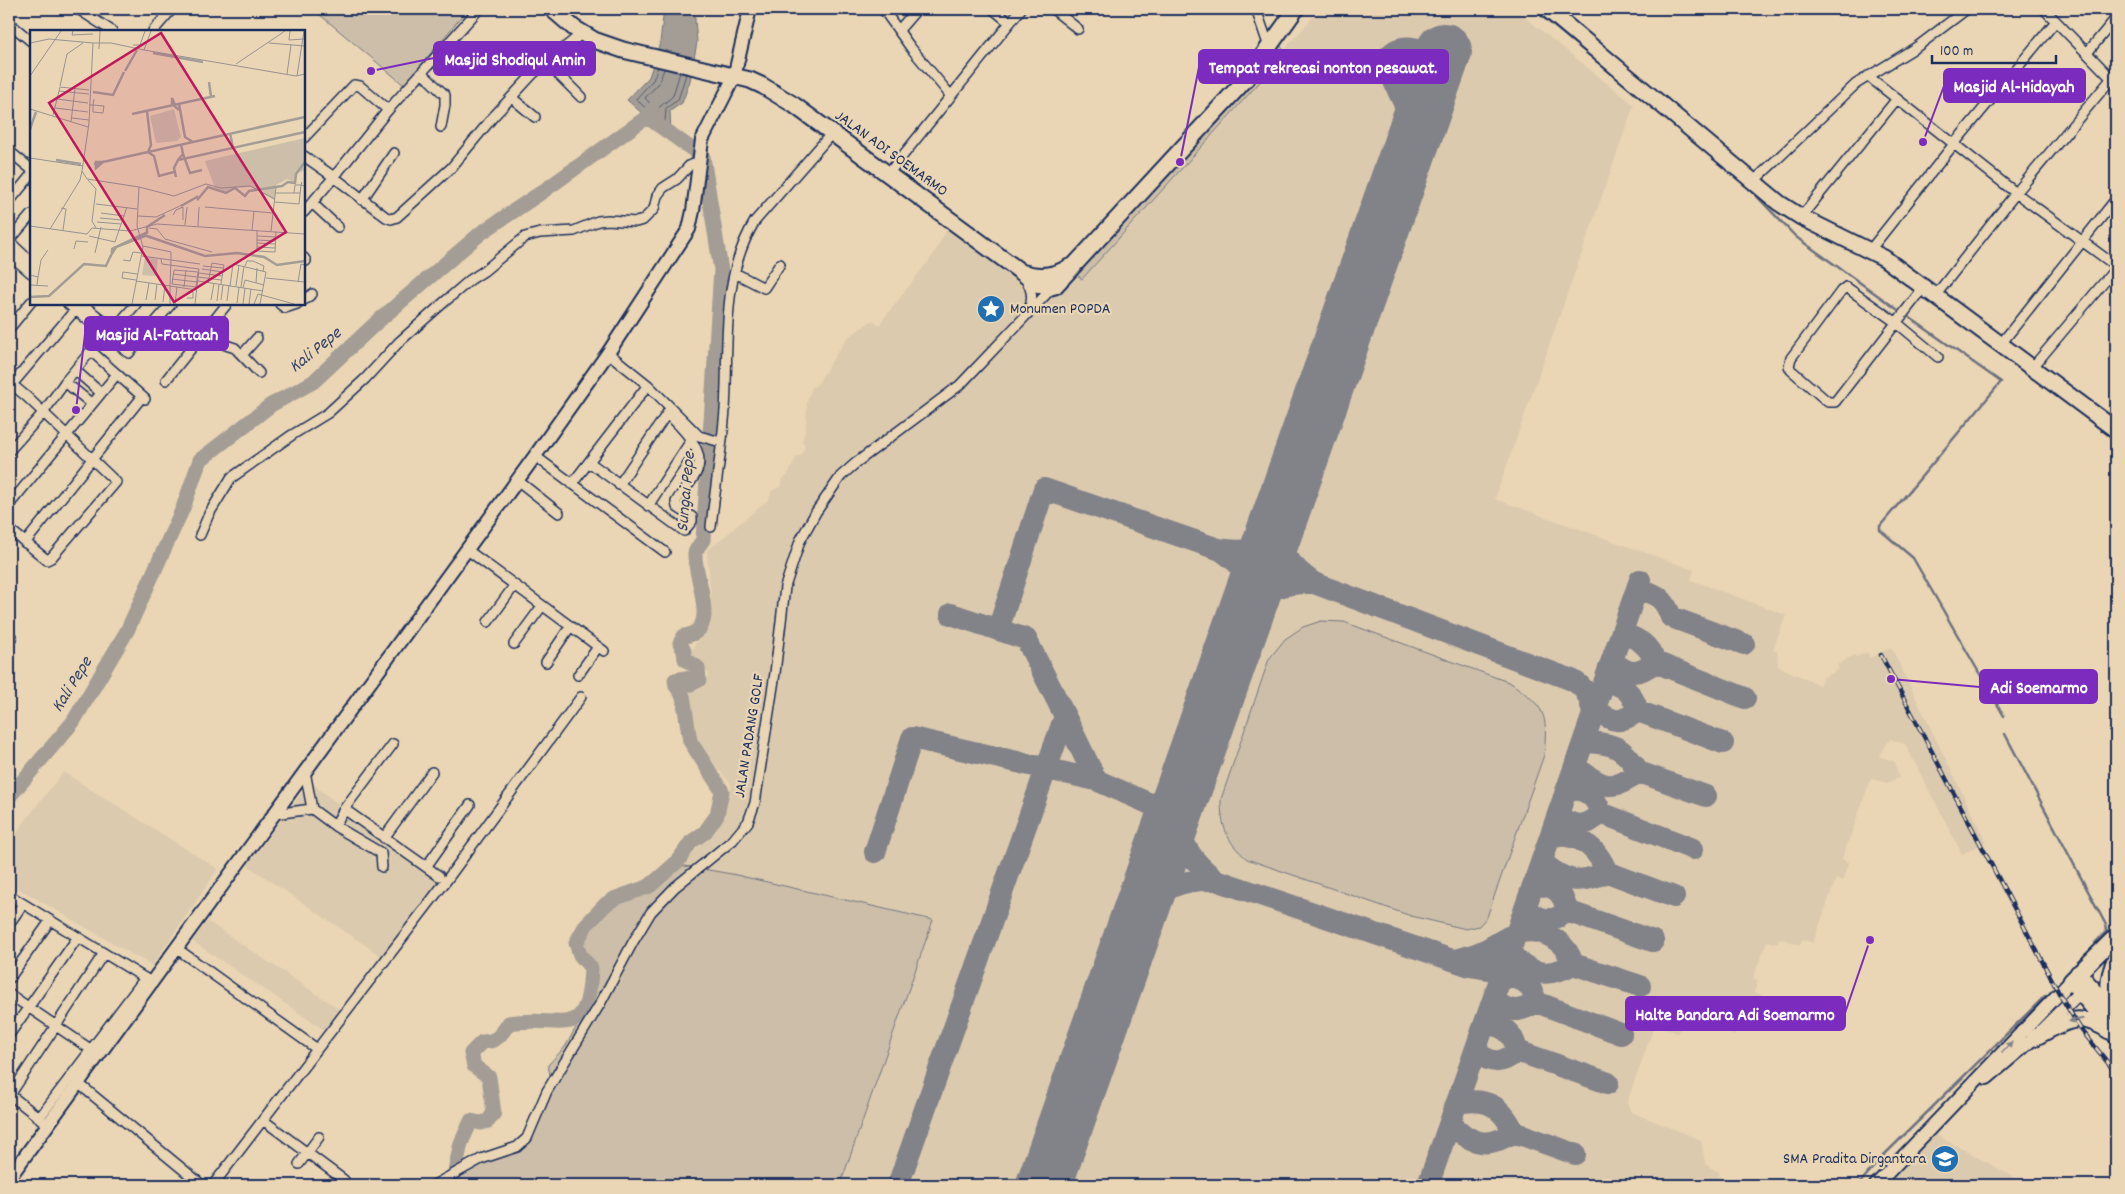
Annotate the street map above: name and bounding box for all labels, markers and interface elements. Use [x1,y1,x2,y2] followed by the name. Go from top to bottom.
[30,30,305,305] inset map
[1932,32,2056,64] scale bar
[1940,41,1973,63] text: 100 m
[434,42,595,75] callout: Masjid Shodiqul Amin
[444,49,586,74] text: Masjid Shodiqul Amin
[1199,50,1448,83] callout: Tempat rekreasi nonton pesawat.
[1209,57,1437,82] text: Tempat rekreasi nonton pesawat.
[1944,69,2085,102] callout: Masjid Al-Hidayah
[1954,76,2074,101] text: Masjid Al-Hidayah
[830,105,952,203] street label: JALAN ADI SOEMARMO
[976,294,1006,324] place icon: Monumen POPDA
[1010,298,1111,321] place label: Monumen POPDA
[85,317,228,350] callout: Masjid Al-Fattaah
[285,321,348,380] water label: Kali Pepe
[96,324,218,349] text: Masjid Al-Fattaah
[671,450,703,533] water label: Sungai Pepe
[46,652,100,717] water label: Kali Pepe
[1980,670,2097,703] callout: Adi Soemarmo
[729,672,771,800] street label: JALAN PADANG GOLF
[1990,677,2088,702] text: Adi Soemarmo
[1626,997,1845,1030] callout: Halte Bandara Adi Soemarmo
[1635,1004,1835,1029] text: Halte Bandara Adi Soemarmo
[2068,1017,2084,1025] one-way arrow
[2001,1041,2013,1053] one-way arrow
[1930,1144,1960,1174] school or university icon: SMA Pradita Dirgantara
[1783,1148,1926,1171] place label: SMA Pradita Dirgantara

